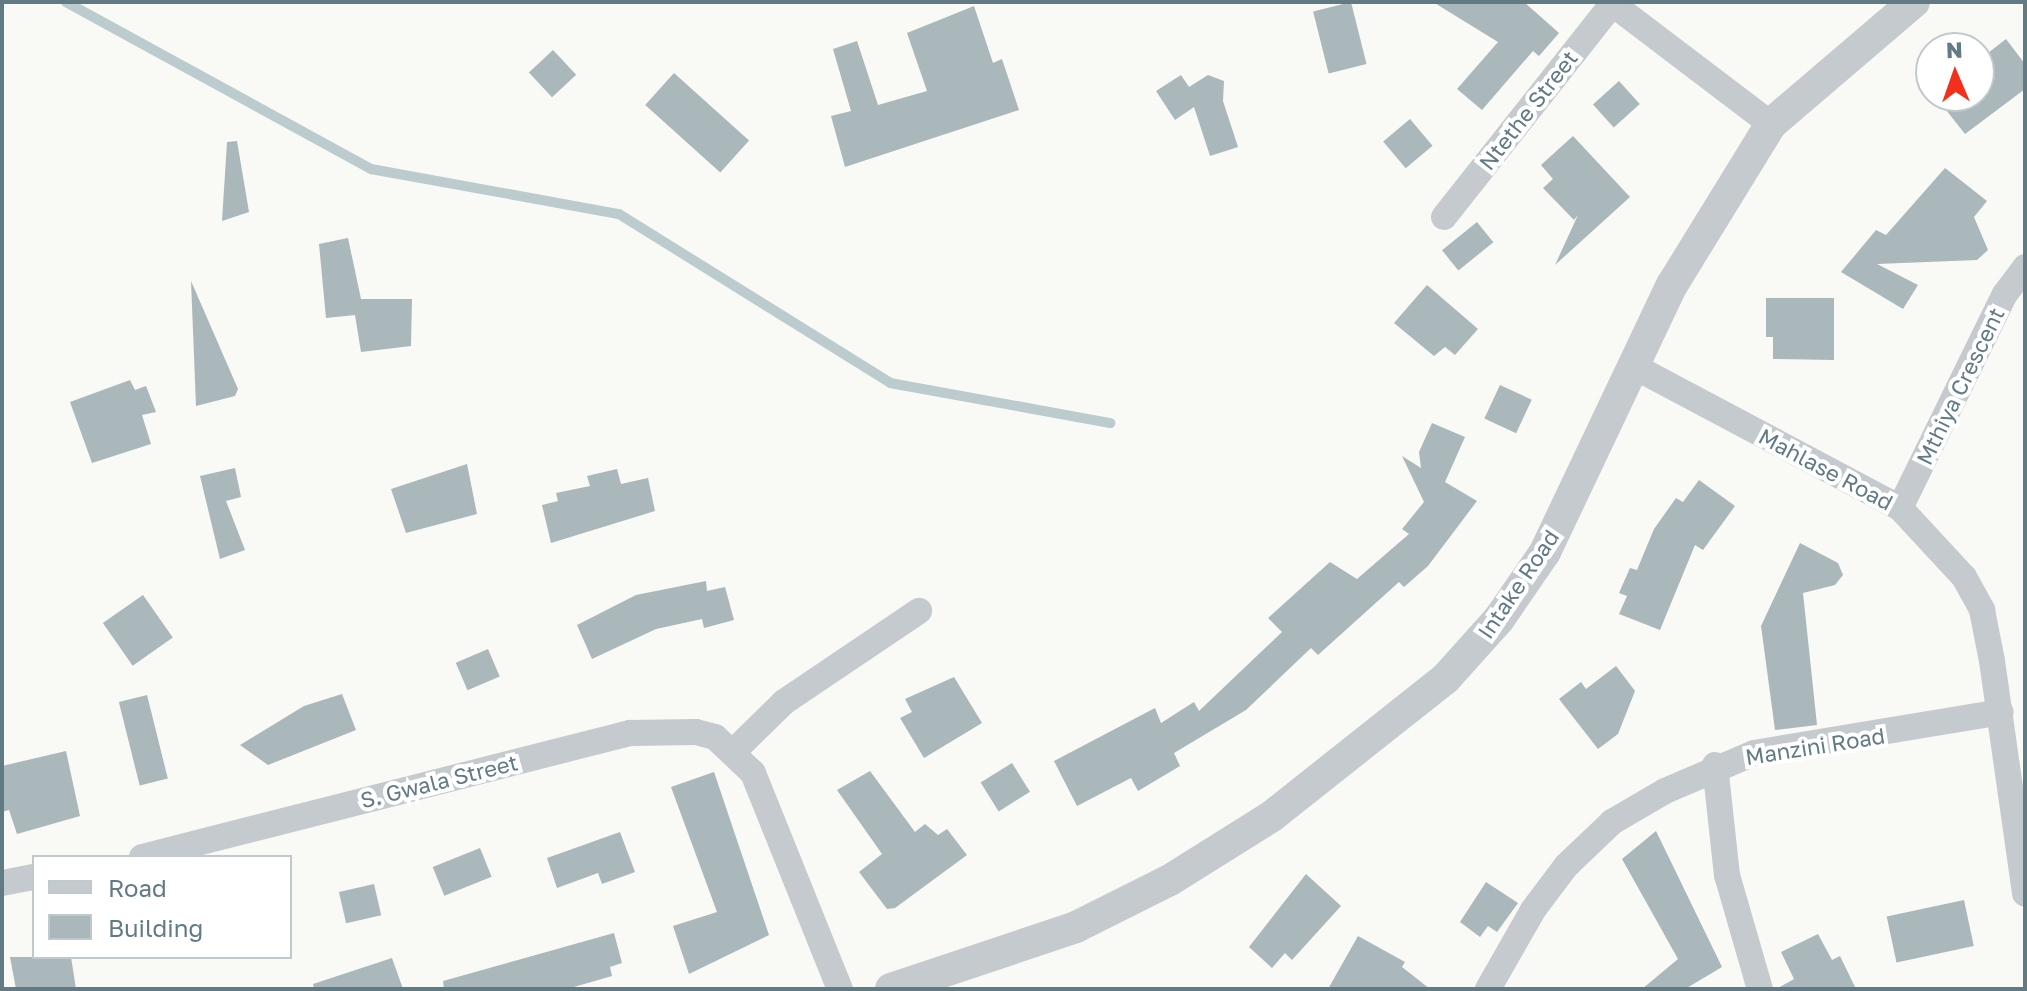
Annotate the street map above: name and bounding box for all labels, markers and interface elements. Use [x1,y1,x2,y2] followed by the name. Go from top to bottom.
[1915,32,1995,112] north arrow
[1945,36,1963,63] text: N
[1473,45,1583,175] street label: Ntethe Street
[1911,303,2009,469] street label: Mthiya Crescent
[1754,423,1898,515] street label: Mahlase Road
[1472,525,1564,643] street label: Intake Road
[1743,722,1887,770] street label: Manzini Road
[358,749,520,813] street label: S. Gwala Street
[32,855,292,959] legend
[108,873,167,902] text: Road
[108,913,203,942] text: Building

